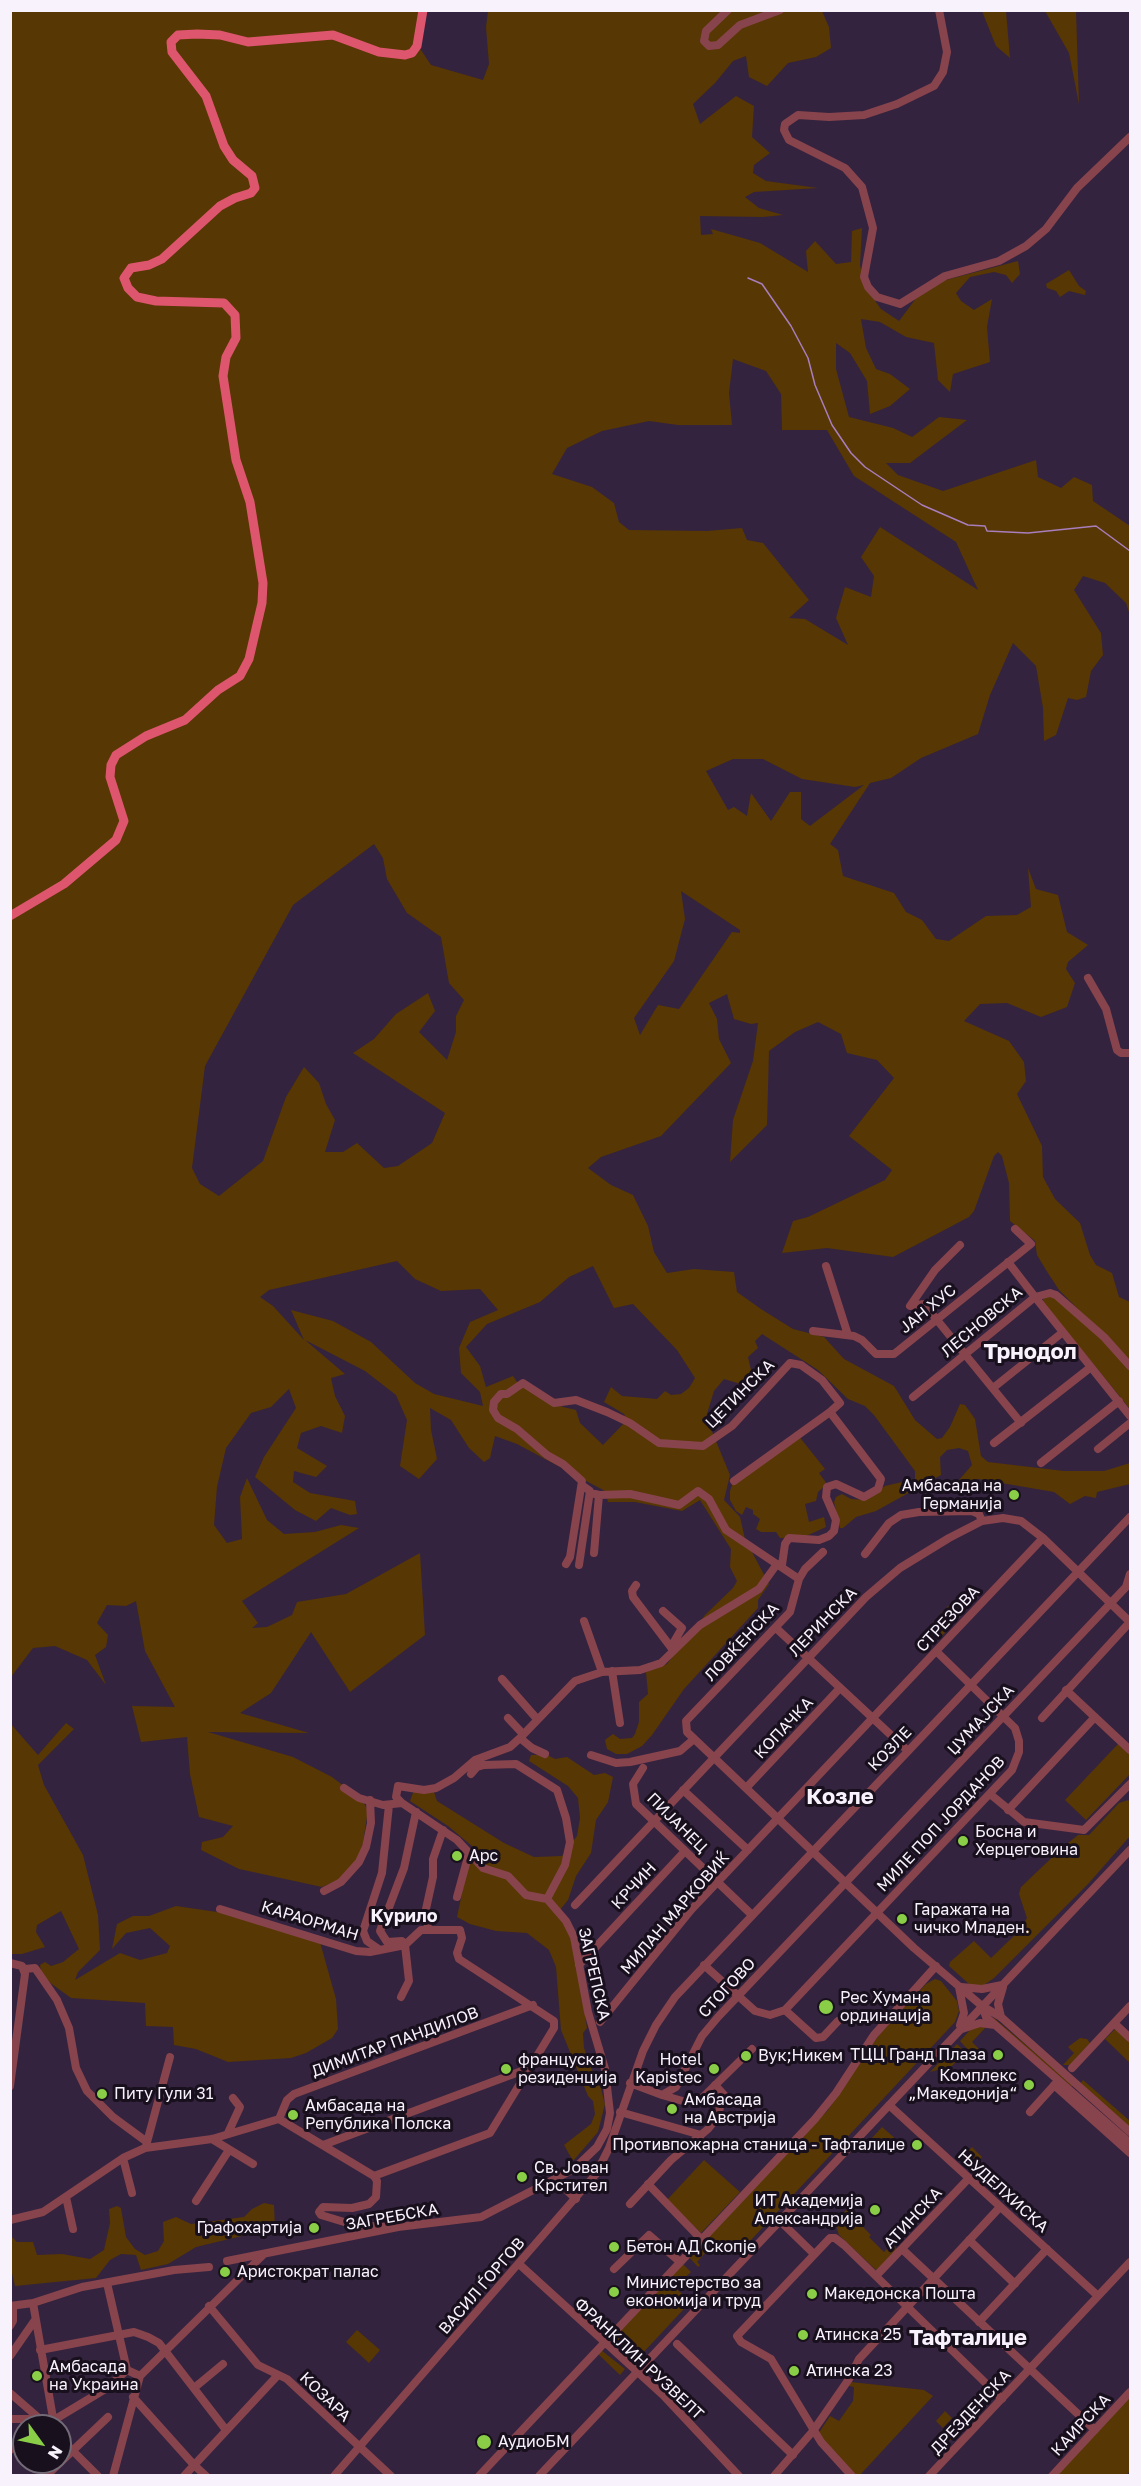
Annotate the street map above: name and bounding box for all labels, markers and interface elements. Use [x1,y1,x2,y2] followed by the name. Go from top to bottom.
[896,1280,960,1338] street label: ЈАН ХУС
[938,1283,1026,1361] street label: ЛЕСНОВСКА
[983,1339,1077,1365] district label: Трнодол
[702,1356,778,1432] street label: ЦЕТИНСКА
[902,1476,1002,1514] place label: Амбасада на Германија
[1007,1488,1021,1502] marker: Амбасада на Германија
[912,1582,984,1656] street label: СТРЕЗОВА
[785,1583,861,1661] street label: ЛЕРИНСКА
[701,1599,783,1685] street label: ЛОВЌЕНСКА
[944,1681,1018,1759] street label: ЏУМАЈСКА
[751,1693,817,1763] street label: КОПАЧКА
[864,1723,916,1775] street label: КОЗЛЕ
[873,1752,1009,1896] street label: МИЛЕ ПОП ЈОРДАНОВ
[806,1784,874,1810] district label: Козле
[643,1789,711,1857] street label: ПИЈАНЕЦ
[975,1822,1078,1860] place label: Босна и Херцеговина
[956,1834,970,1848] marker: Босна и Херцеговина
[469,1846,498,1866] place label: Арс
[617,1848,733,1978] street label: МИЛАН МАРКОВИЌ
[450,1849,464,1863] marker: Арс
[608,1859,660,1913] street label: КРЧИН
[259,1897,361,1945] street label: КАРАОРМАН
[914,1900,1030,1938] place label: Гаражата на чичко Младен.
[371,1905,437,1927] district label: Курило
[895,1912,909,1926] marker: Гаражата на чичко Младен.
[574,1926,614,2022] street label: ЗАГРЕПСКА
[694,1954,760,2022] street label: СТОГОВО
[840,1988,931,2026] place label: Рес Хумана ординација
[817,1998,835,2016] marker: Рес Хумана ординација
[309,2003,481,2081] street label: ДИМИТАР ПАНДИЛОВ
[850,2045,986,2065] place label: ТЦЦ Гранд Плаза
[758,2046,843,2066] place label: Вук;Никем
[991,2048,1005,2062] marker: ТЦЦ Гранд Плаза
[739,2049,753,2063] marker: Вук;Никем
[518,2050,617,2088] place label: француска резиденција
[635,2050,702,2088] place label: Hotel Kapistec
[499,2062,513,2076] marker: француска резиденција
[707,2062,721,2076] marker: Hotel Kapistec
[908,2066,1017,2104] place label: Комплекс „Македонија“
[1022,2078,1036,2092] marker: Комплекс „Македонија“
[114,2084,213,2104] place label: Питу Гули 31
[95,2087,109,2101] marker: Питу Гули 31
[684,2090,776,2128] place label: Амбасада на Австрија
[305,2096,451,2134] place label: Амбасада на Република Полска
[665,2102,679,2116] marker: Амбасада на Австрија
[286,2108,300,2122] marker: Амбасада на Република Полска
[612,2135,905,2155] place label: Противпожарна станица - Тафталиџе
[910,2138,924,2152] marker: Противпожарна станица - Тафталиџе
[954,2145,1052,2237] street label: ЊУДЕЛХИСКА
[534,2158,609,2196] place label: Св. Јован Крстител
[515,2170,529,2184] marker: Св. Јован Крстител
[880,2183,946,2253] street label: АТИНСКА
[754,2191,863,2229] place label: ИТ Академија Александрија
[344,2199,440,2235] street label: ЗАГРЕБСКА
[868,2203,882,2217] marker: ИТ Академија Александрија
[197,2218,302,2238] place label: Графохартија
[307,2221,321,2235] marker: Графохартија
[435,2234,529,2338] street label: ВАСИЛ ЃОРГОВ
[626,2237,756,2257] place label: Бетон АД Скопје
[607,2240,621,2254] marker: Бетон АД Скопје
[237,2262,379,2282] place label: Аристократ палас
[218,2265,232,2279] marker: Аристократ палас
[626,2273,761,2311] place label: Министерство за економија и труд
[824,2284,976,2304] place label: Македонска Пошта
[607,2285,621,2299] marker: Министерство за економија и труд
[805,2287,819,2301] marker: Македонска Пошта
[570,2294,708,2424] street label: ФРАНКЛИН РУЗВЕЛТ
[815,2325,901,2345] place label: Атинска 25
[909,2325,1027,2351] district label: Тафталиџе
[796,2328,810,2342] marker: Атинска 25
[49,2357,139,2395] place label: Амбасада на Украина
[806,2361,893,2381] place label: Атинска 23
[787,2364,801,2378] marker: Атинска 23
[927,2366,1015,2458] street label: ДРЕЗДЕНСКА
[296,2368,354,2426] street label: КОЗАРА
[30,2369,44,2383] marker: Амбасада на Украина
[1047,2390,1115,2460] street label: КАИРСКА
[12,2414,72,2474] north arrow
[498,2432,570,2452] place label: АудиоБМ
[475,2433,493,2451] marker: АудиоБМ
[44,2442,67,2463] text: N

